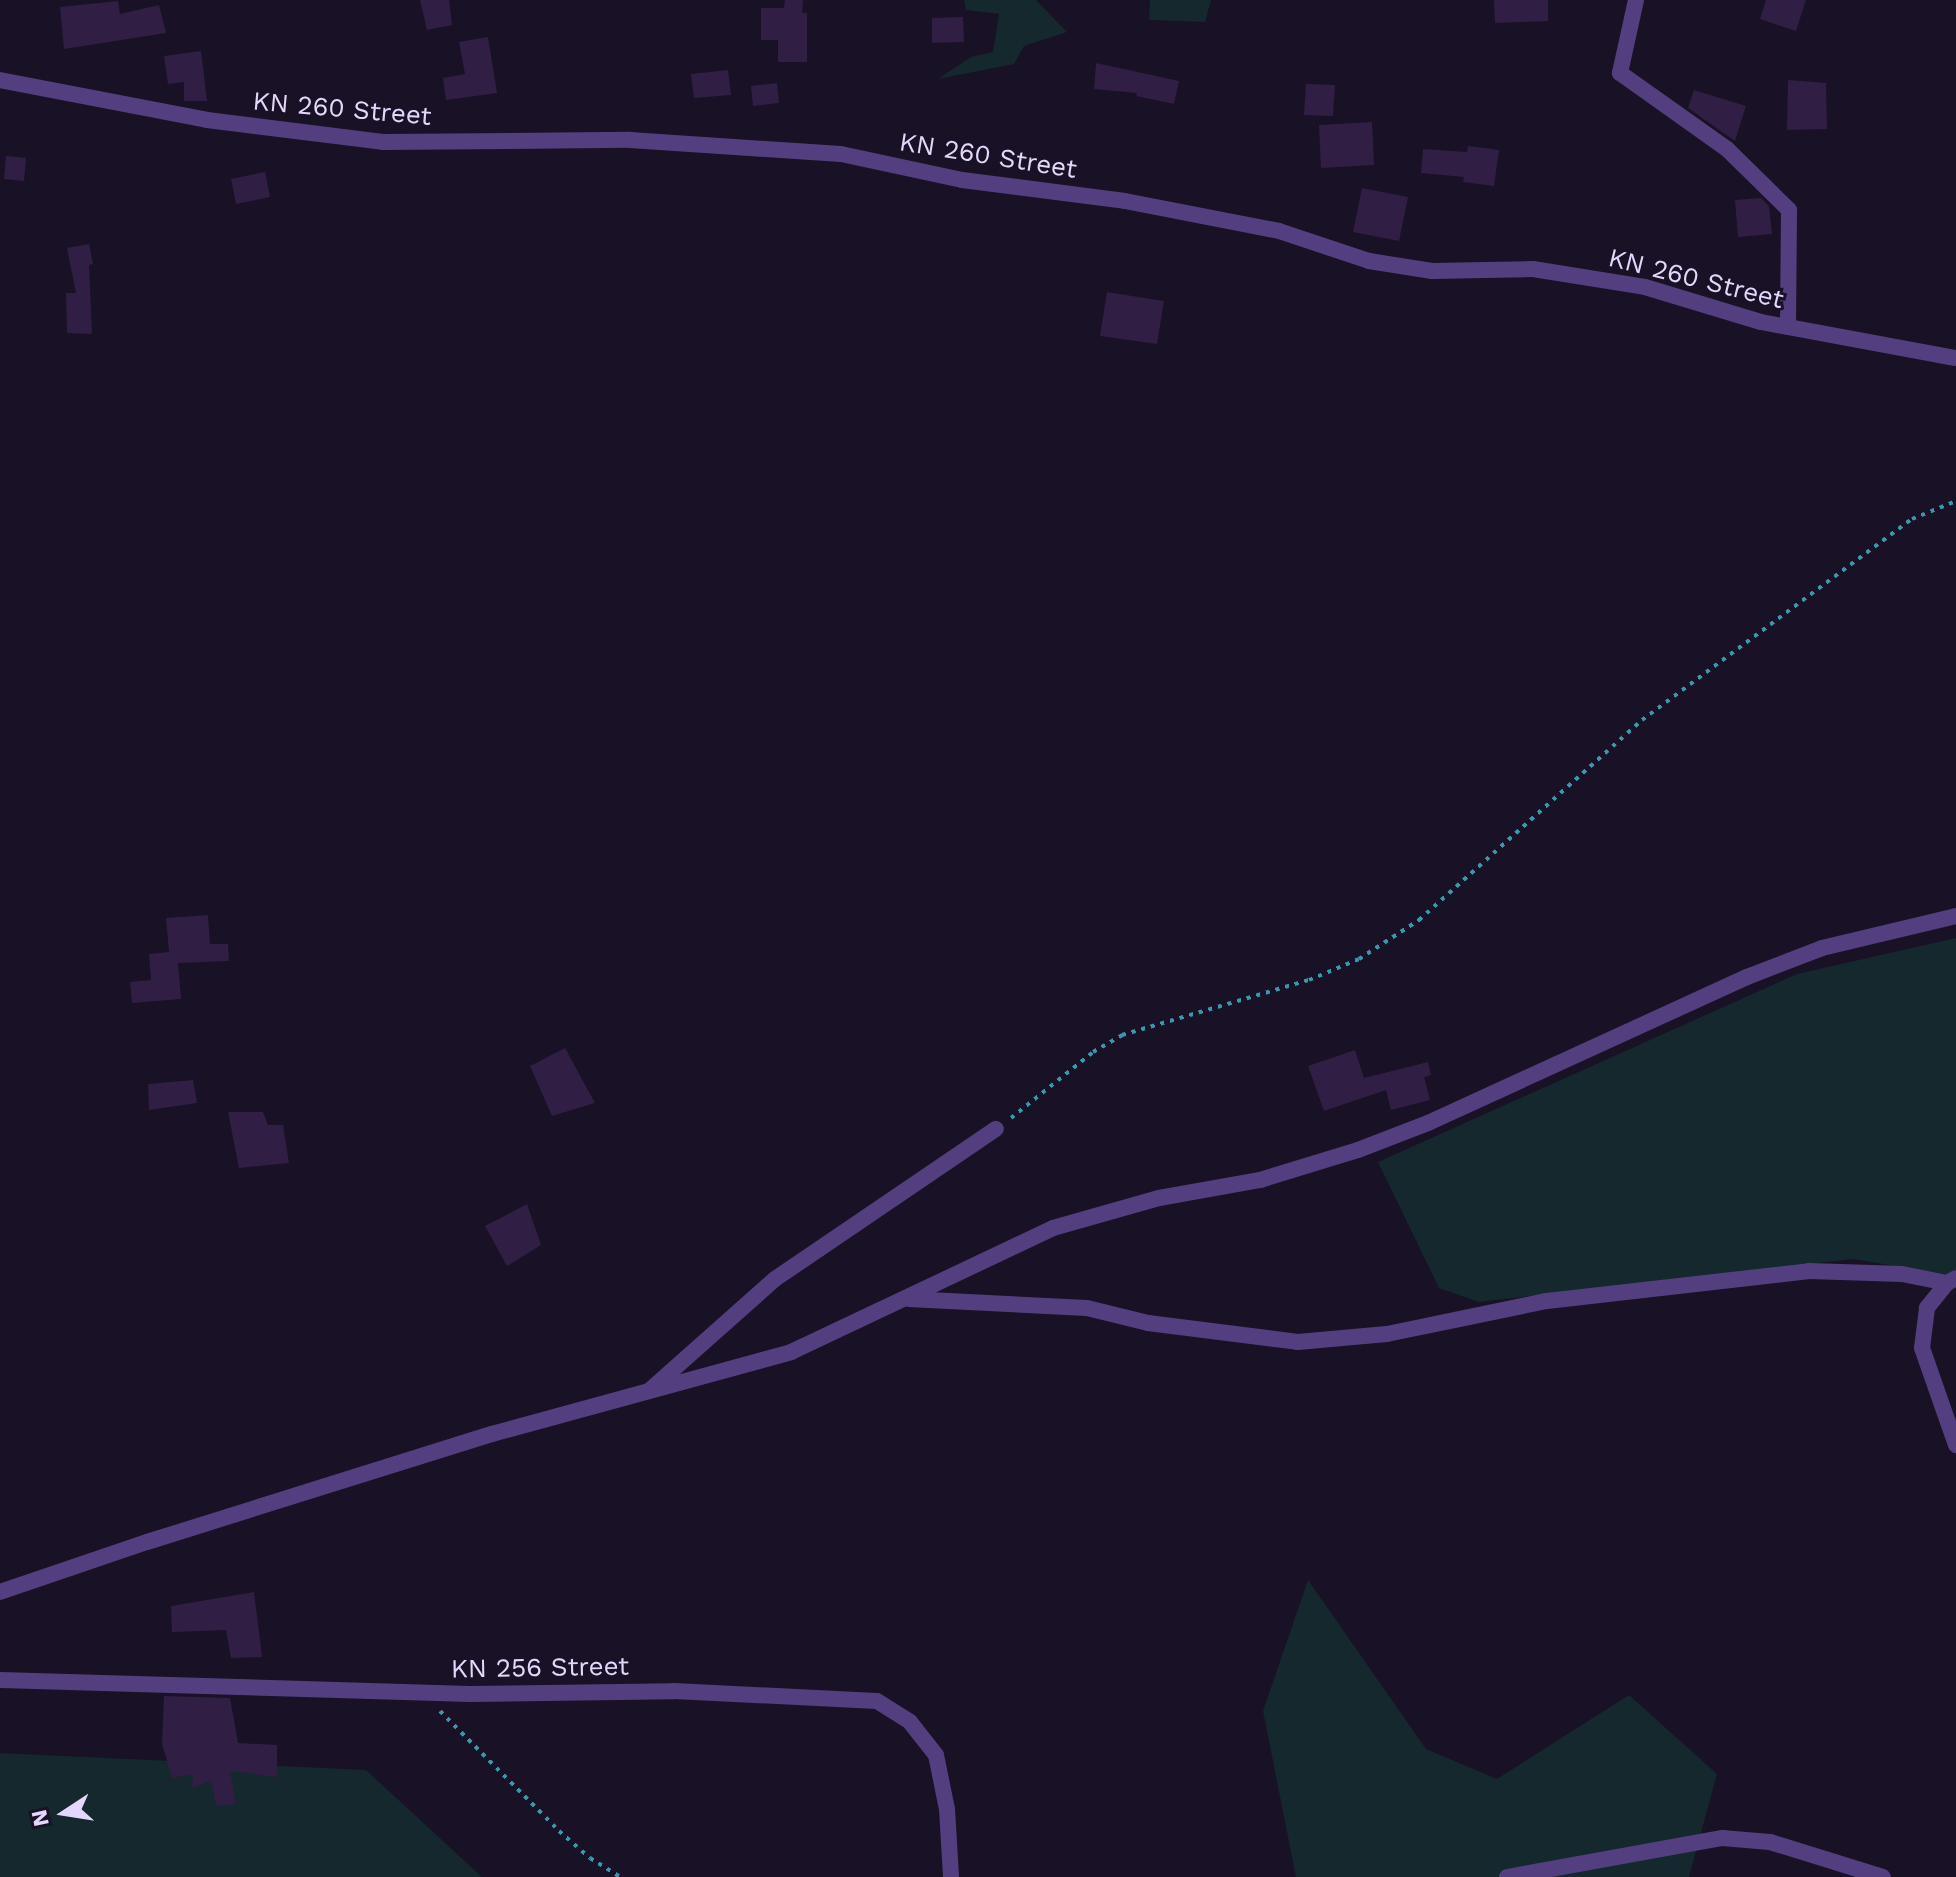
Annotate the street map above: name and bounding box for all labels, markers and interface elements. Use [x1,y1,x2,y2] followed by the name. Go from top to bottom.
[251,86,433,132] street label: KN 260 Street
[897,127,1079,185] street label: KN 260 Street
[1605,242,1787,316] street label: KN 260 Street
[451,1651,629,1685] street label: KN 256 Street
[24,1773,104,1853] north arrow
[26,1808,54,1829] text: N

